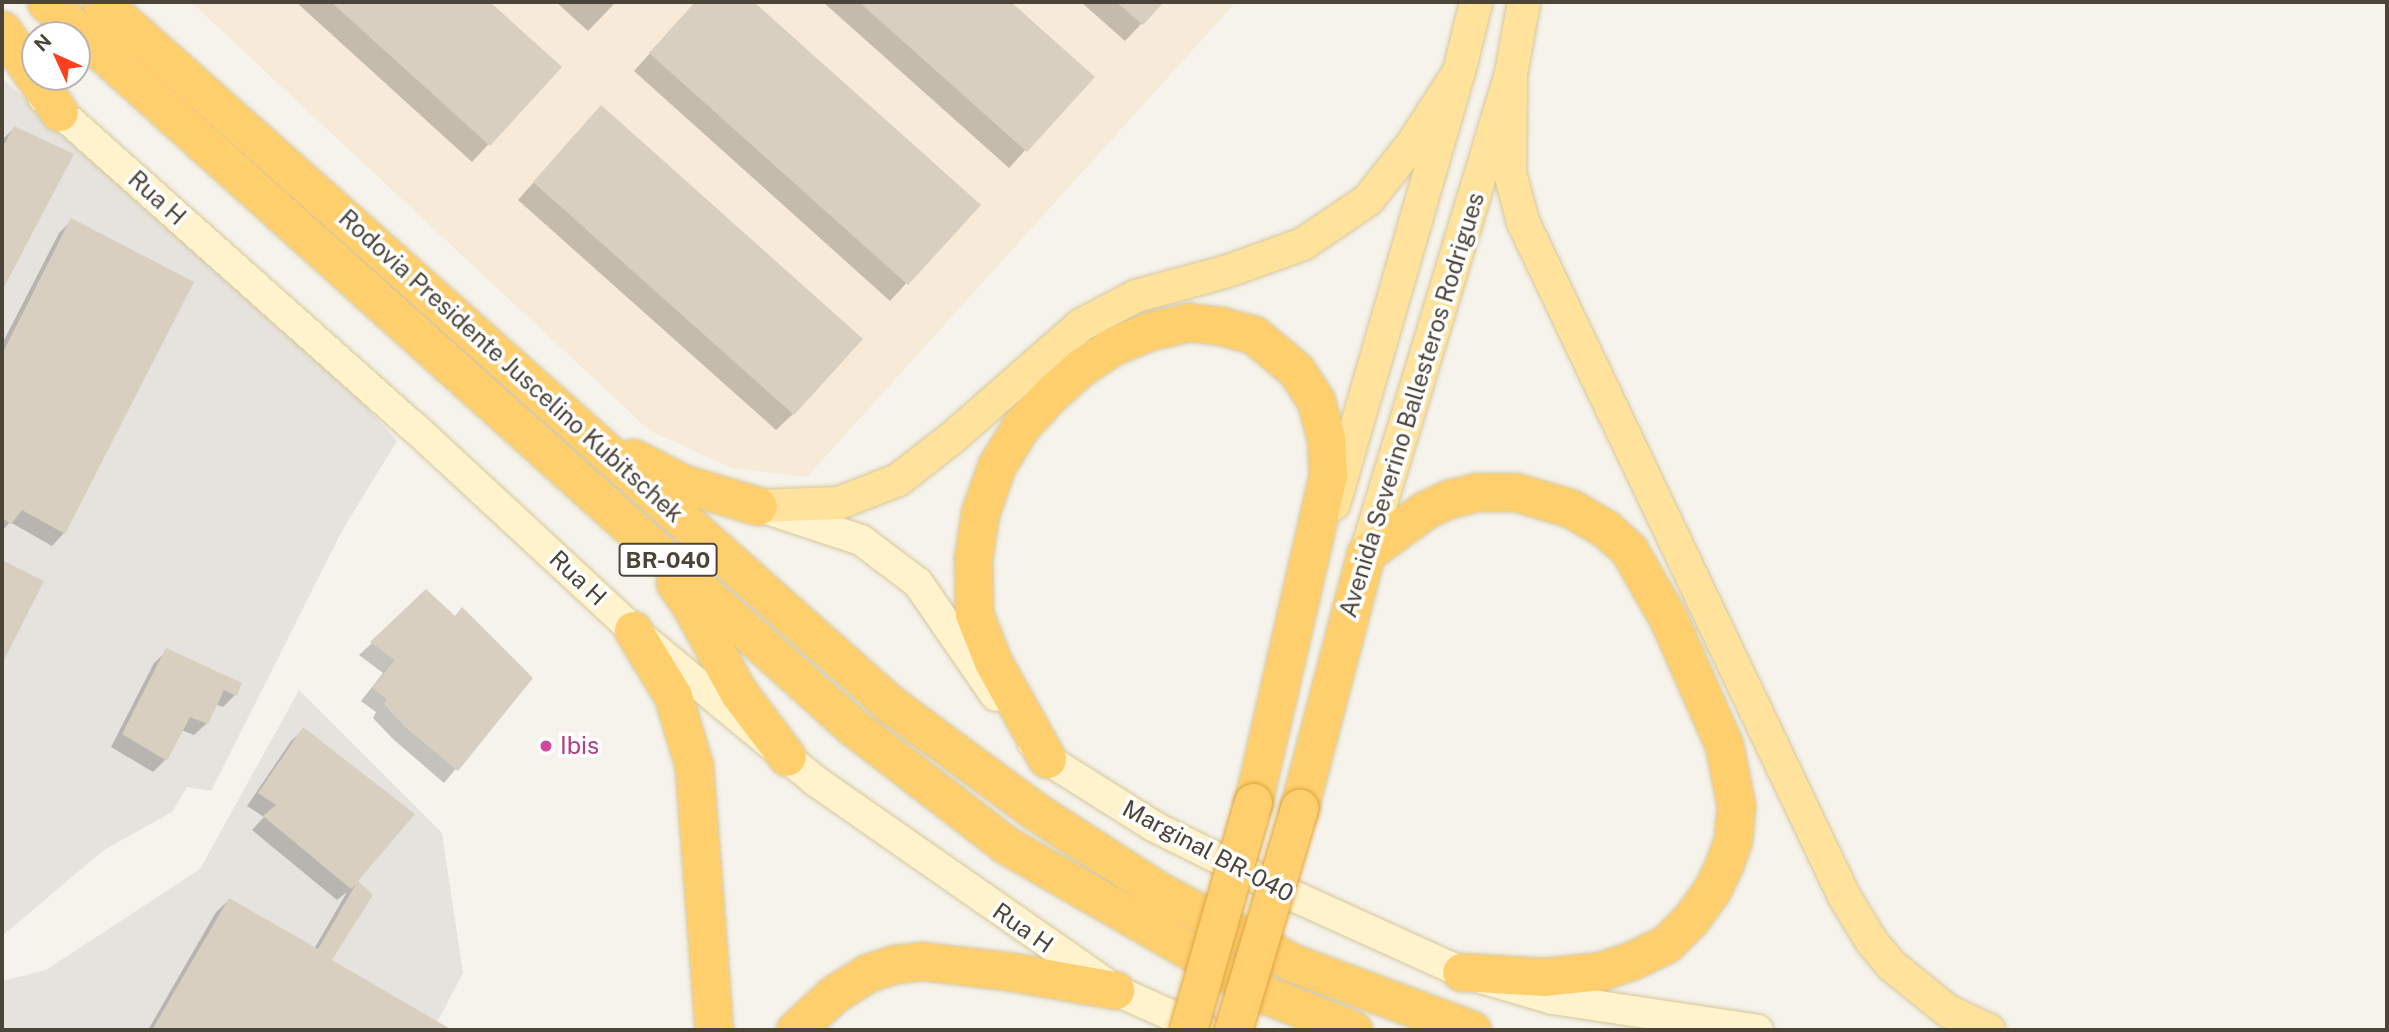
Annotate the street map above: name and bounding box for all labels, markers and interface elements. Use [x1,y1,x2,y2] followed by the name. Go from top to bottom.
[21,21,91,91] north arrow
[30,30,56,56] text: N
[122,165,192,231] street label: Rua H
[1333,189,1491,621] street label: Avenida Severino Ballesteros Rodrigues
[333,204,689,528] street label: Rodovia Presidente Juscelino Kubitschek
[617,540,719,580] road number: BR-040
[544,544,612,612] street label: Rua H
[560,732,599,760] place label: Ibis
[538,738,554,754] marker: Ibis
[1118,794,1298,908] street label: Marginal BR-040
[987,897,1059,959] street label: Rua H

